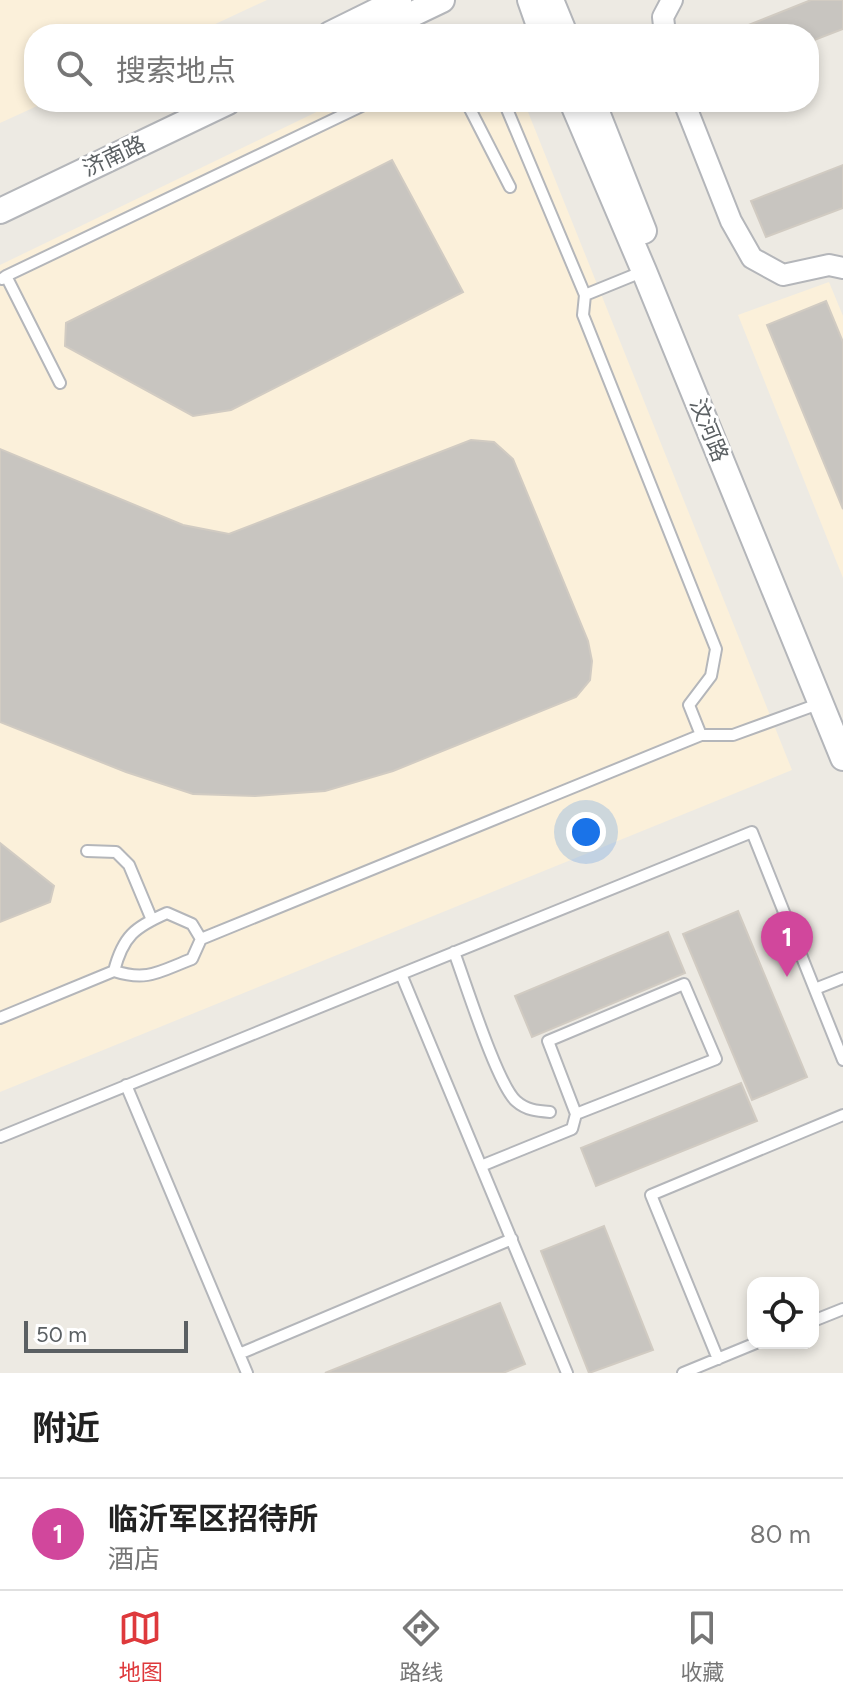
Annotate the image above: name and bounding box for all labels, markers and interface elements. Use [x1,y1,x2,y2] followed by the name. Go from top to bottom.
[24,24,819,112] search box
[52,46,96,90] icon: search
[116,52,236,89] text: 搜索地点
[78,130,150,182] street label: 济南路
[684,394,734,466] street label: 汶河路
[566,812,606,852] your location
[761,911,813,977] pin: 1
[747,1277,819,1349] map controls
[747,1277,819,1349] button: locate
[24,1317,188,1353] scale bar
[36,1321,87,1348] text: 50 m
[32,1408,100,1449] text: 附近
[108,1500,318,1537] text: 临沂军区招待所
[53,1518,63,1550] text: 1
[750,1518,811,1550] text: 80 m
[108,1543,160,1575] text: 酒店
[118,1606,163,1686] tab: 地图
[399,1606,444,1686] tab: 路线
[680,1606,725,1686] tab: 收藏

